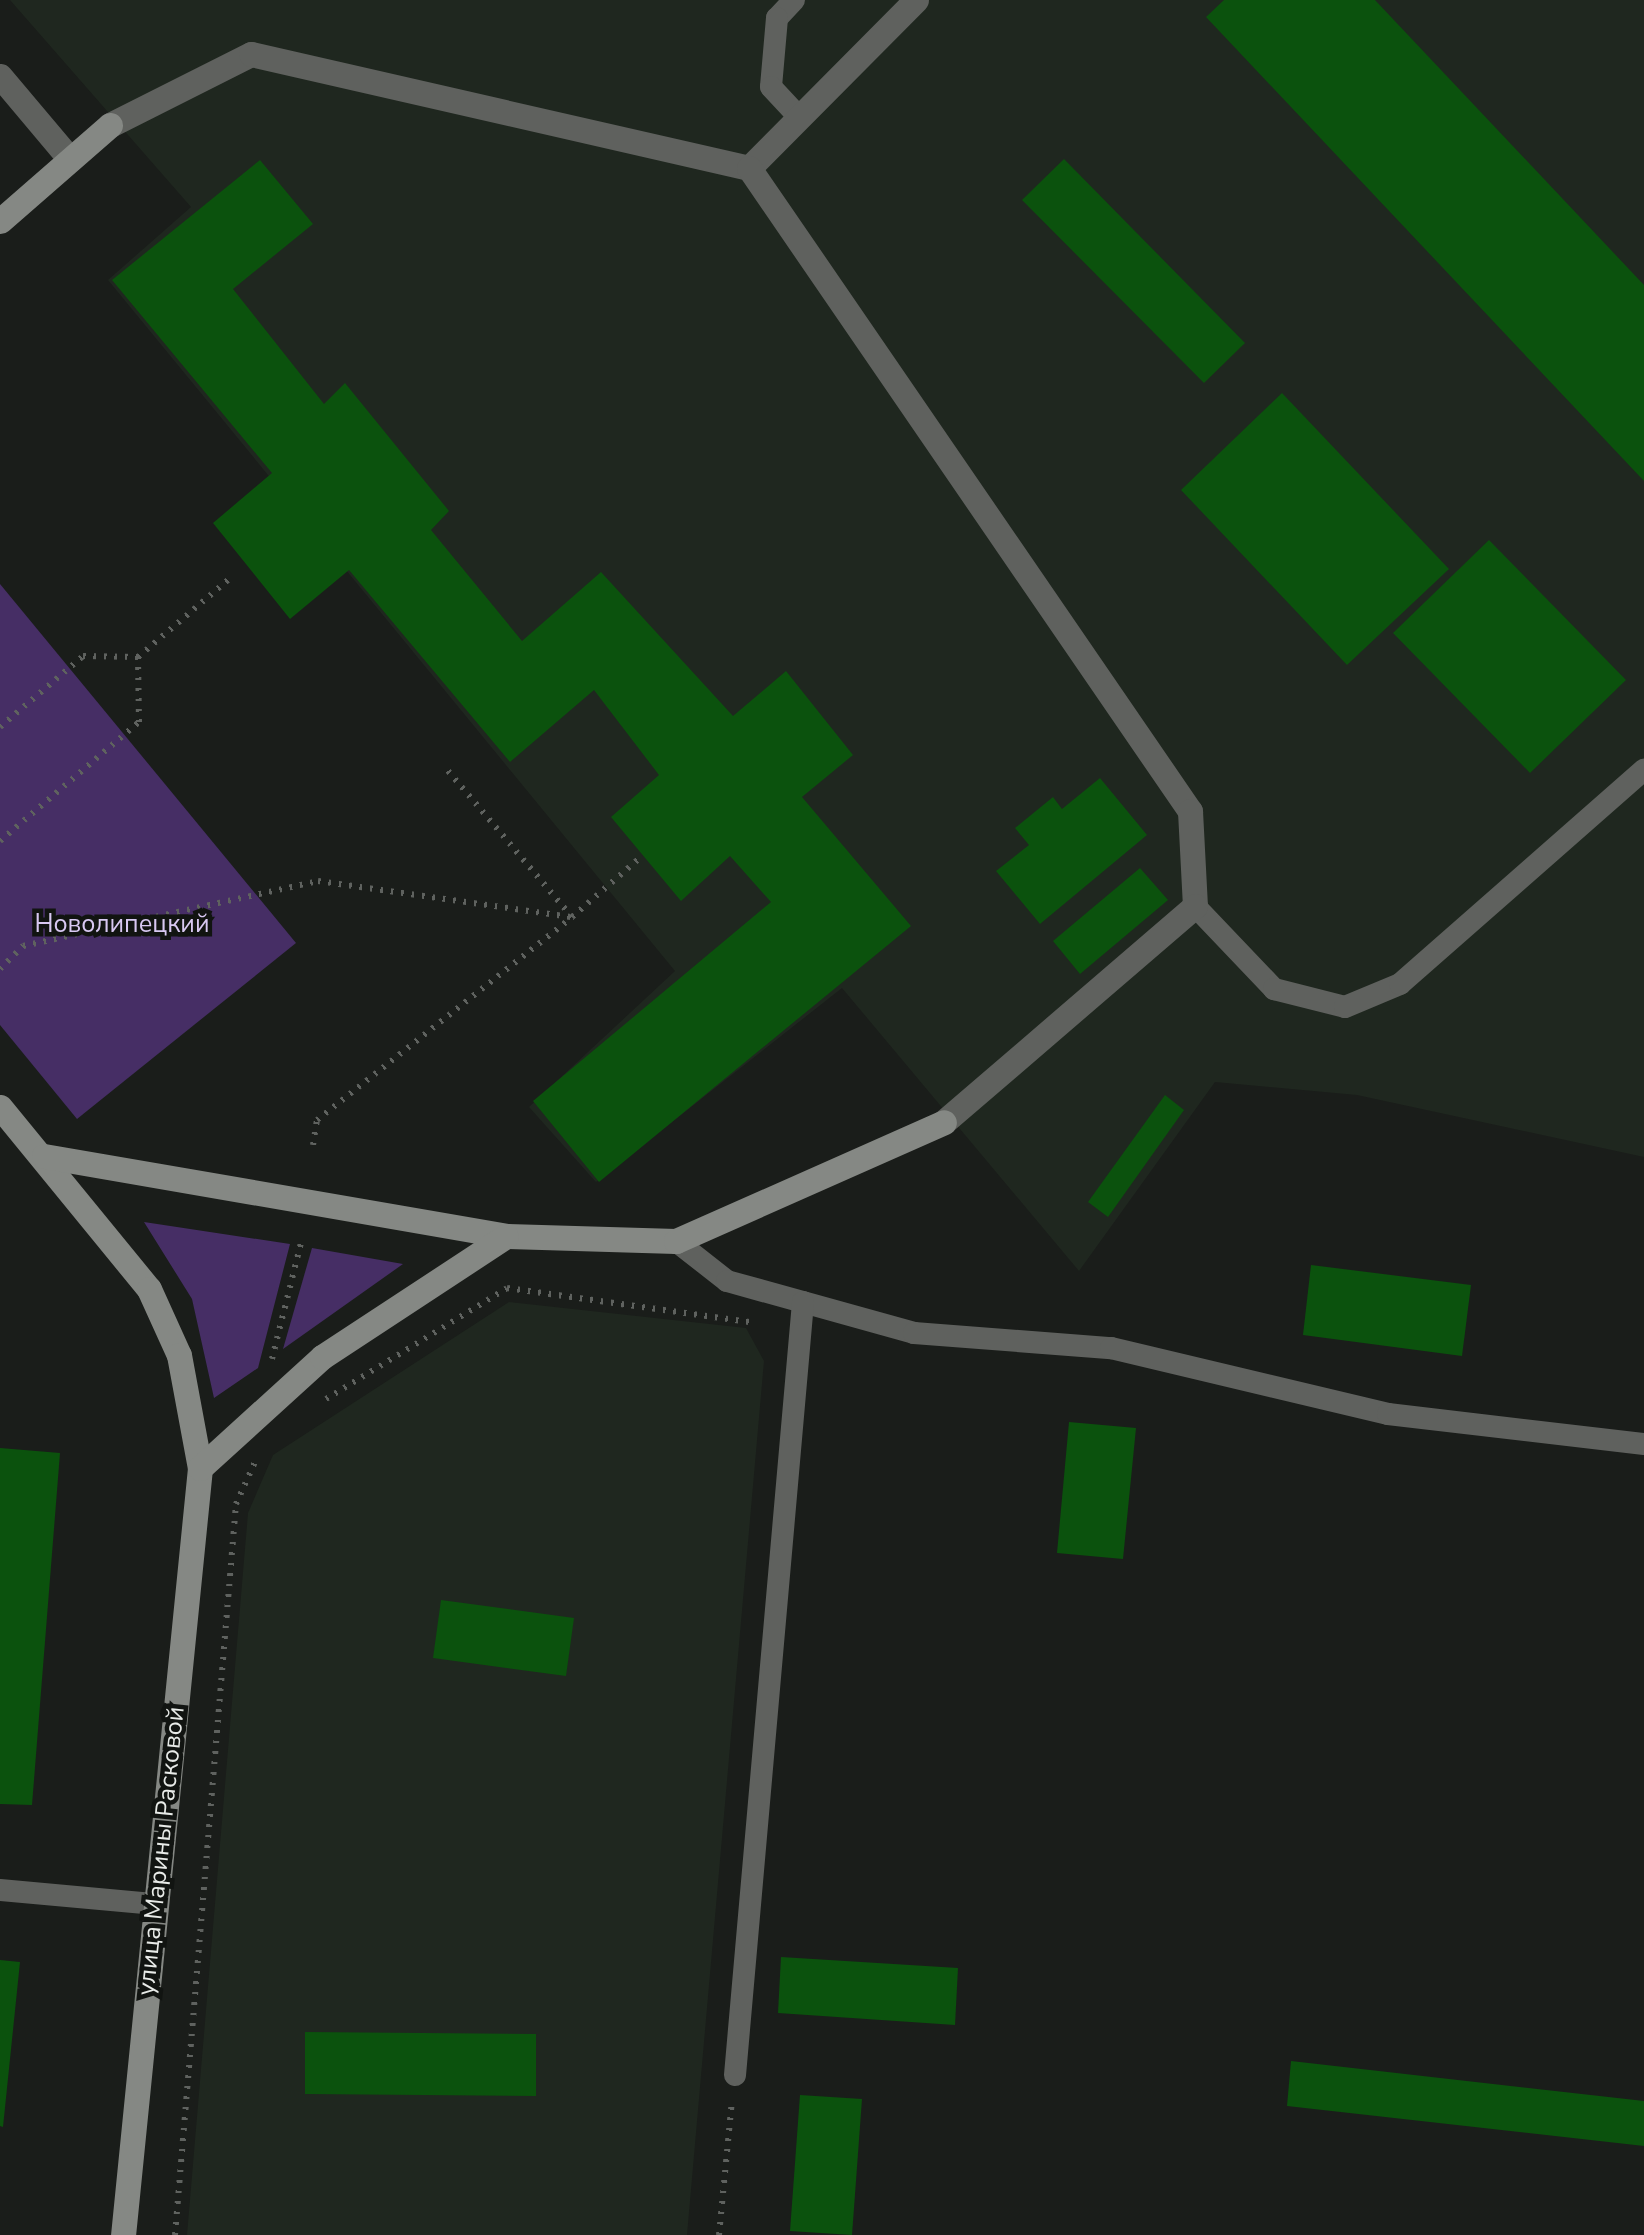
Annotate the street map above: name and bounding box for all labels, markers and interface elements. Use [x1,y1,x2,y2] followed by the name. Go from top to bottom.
[34,909,210,939] park label: Новолипецкий
[131,1705,191,1997] street label: улица Марины Расковой

